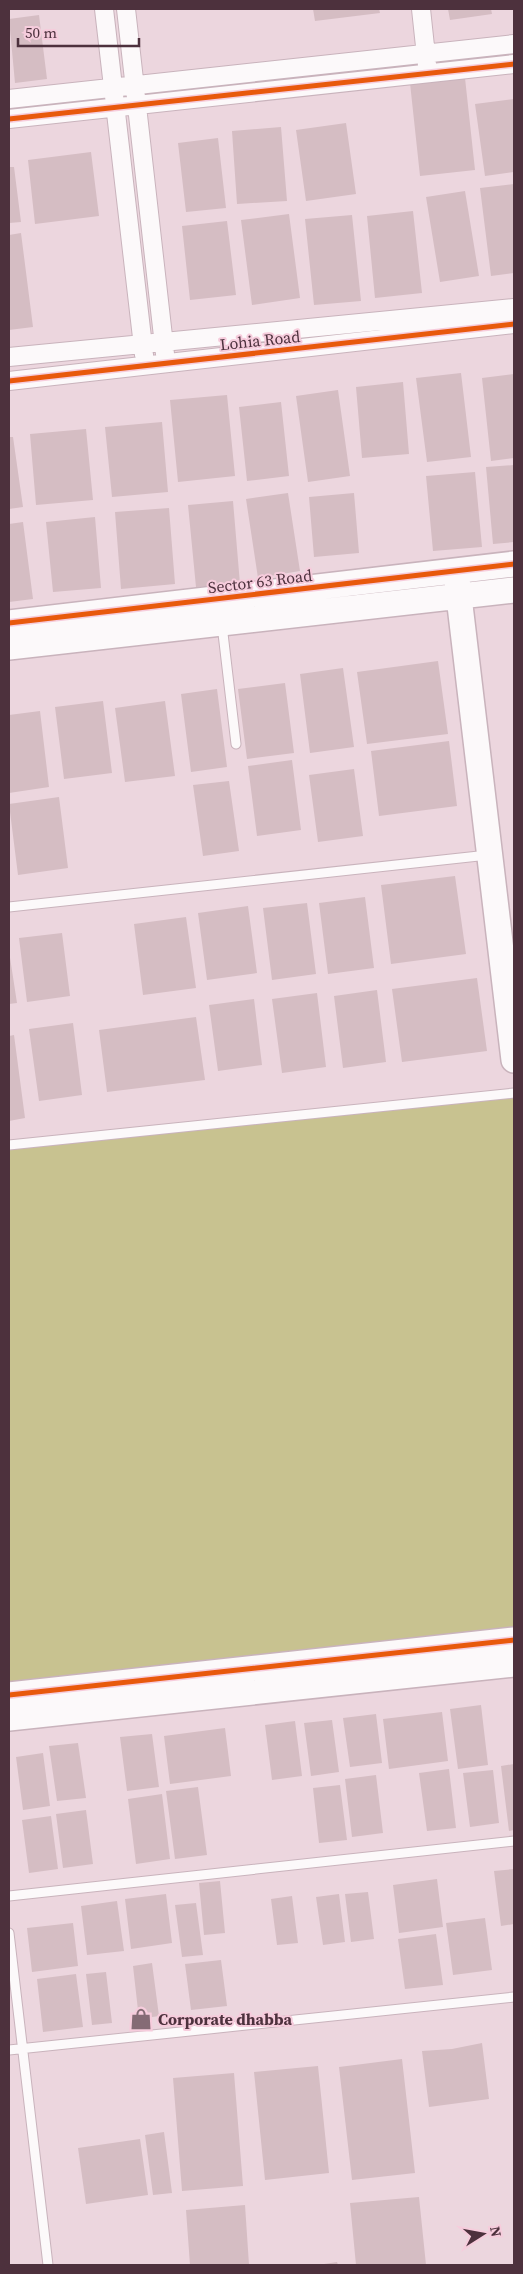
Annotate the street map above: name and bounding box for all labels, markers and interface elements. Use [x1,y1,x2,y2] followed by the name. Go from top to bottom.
[18,15,139,47] scale bar
[25,22,57,43] text: 50 m
[219,325,301,355] street label: Lohia Road
[207,564,313,598] street label: Sector 63 Road
[128,2006,154,2032] shop icon: Corporate dhabba
[158,2008,292,2030] place label: Corporate dhabba
[458,2209,508,2259] north arrow
[485,2225,507,2238] text: N

